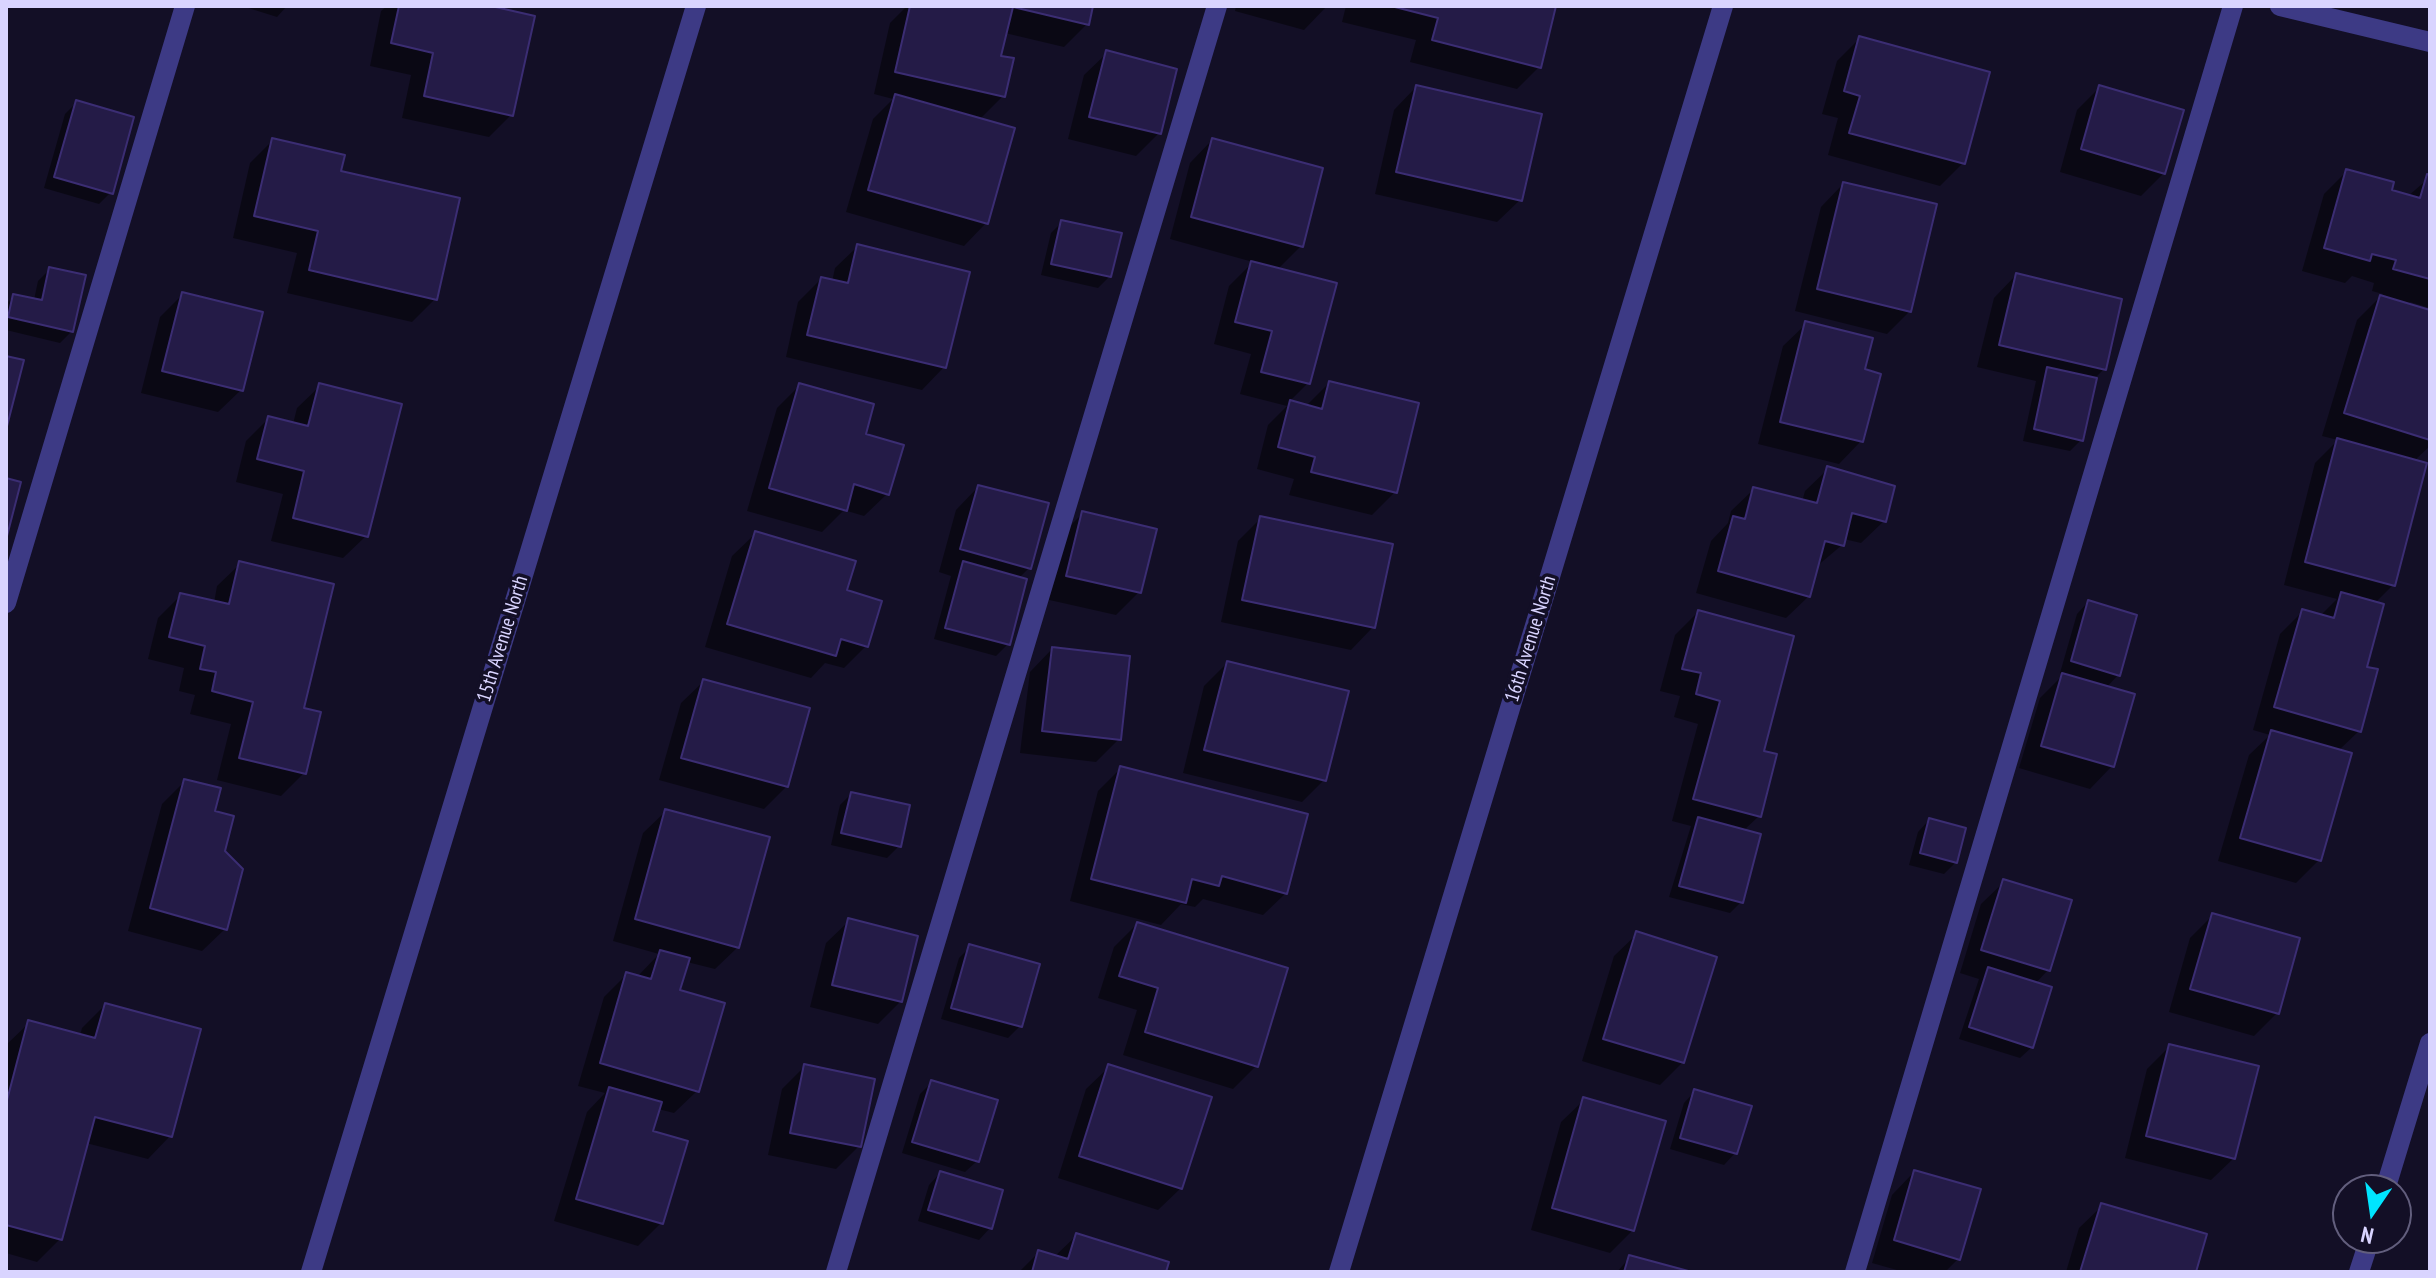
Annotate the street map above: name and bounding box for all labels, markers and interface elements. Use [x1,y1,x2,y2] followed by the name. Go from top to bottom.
[472,573,534,705] street label: 15th Avenue North
[1500,573,1562,705] street label: 16th Avenue North
[2332,1174,2412,1254] north arrow
[2358,1220,2376,1250] text: N

